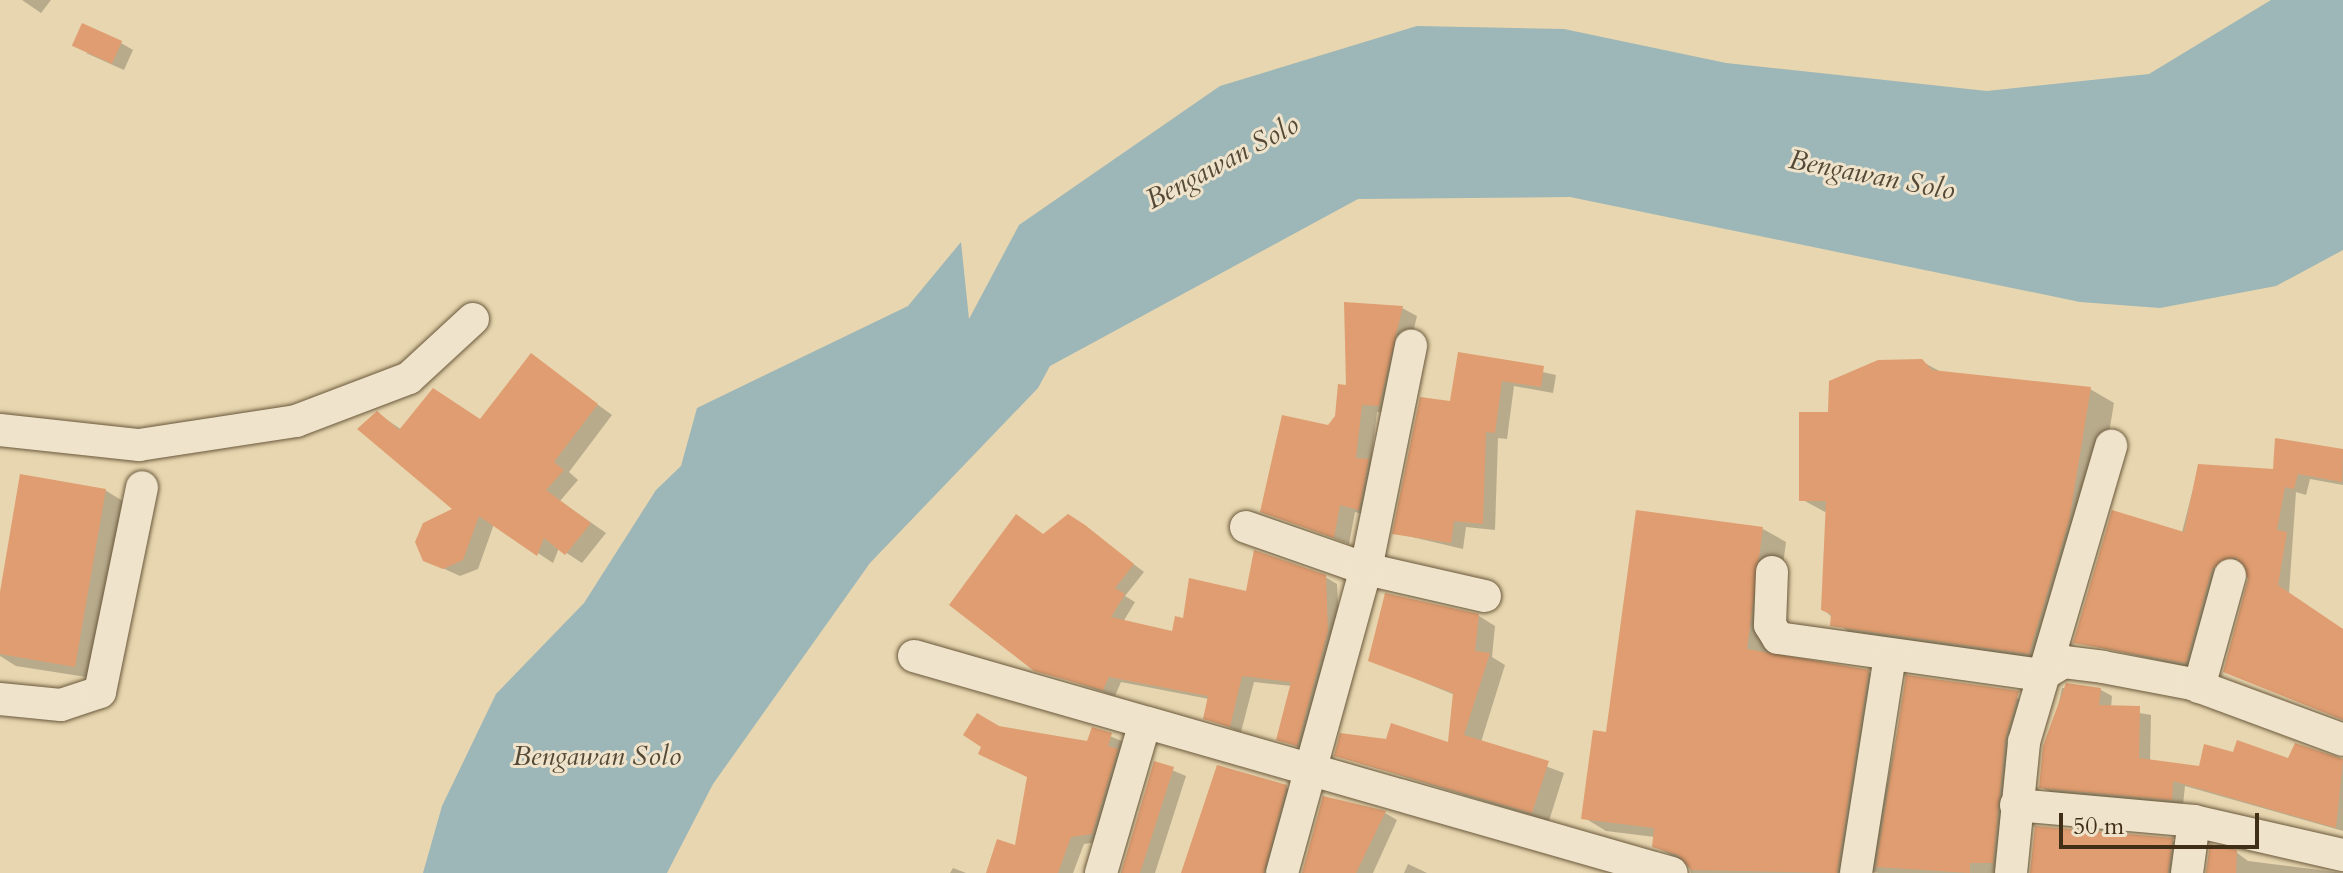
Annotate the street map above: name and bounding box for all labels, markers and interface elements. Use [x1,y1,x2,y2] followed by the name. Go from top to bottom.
[1140,108,1304,216] water label: Bengawan Solo
[1786,142,1958,208] water label: Bengawan Solo
[513,739,681,773] water label: Bengawan Solo
[2063,797,2263,847] scale bar
[2073,810,2124,843] text: 50 m

